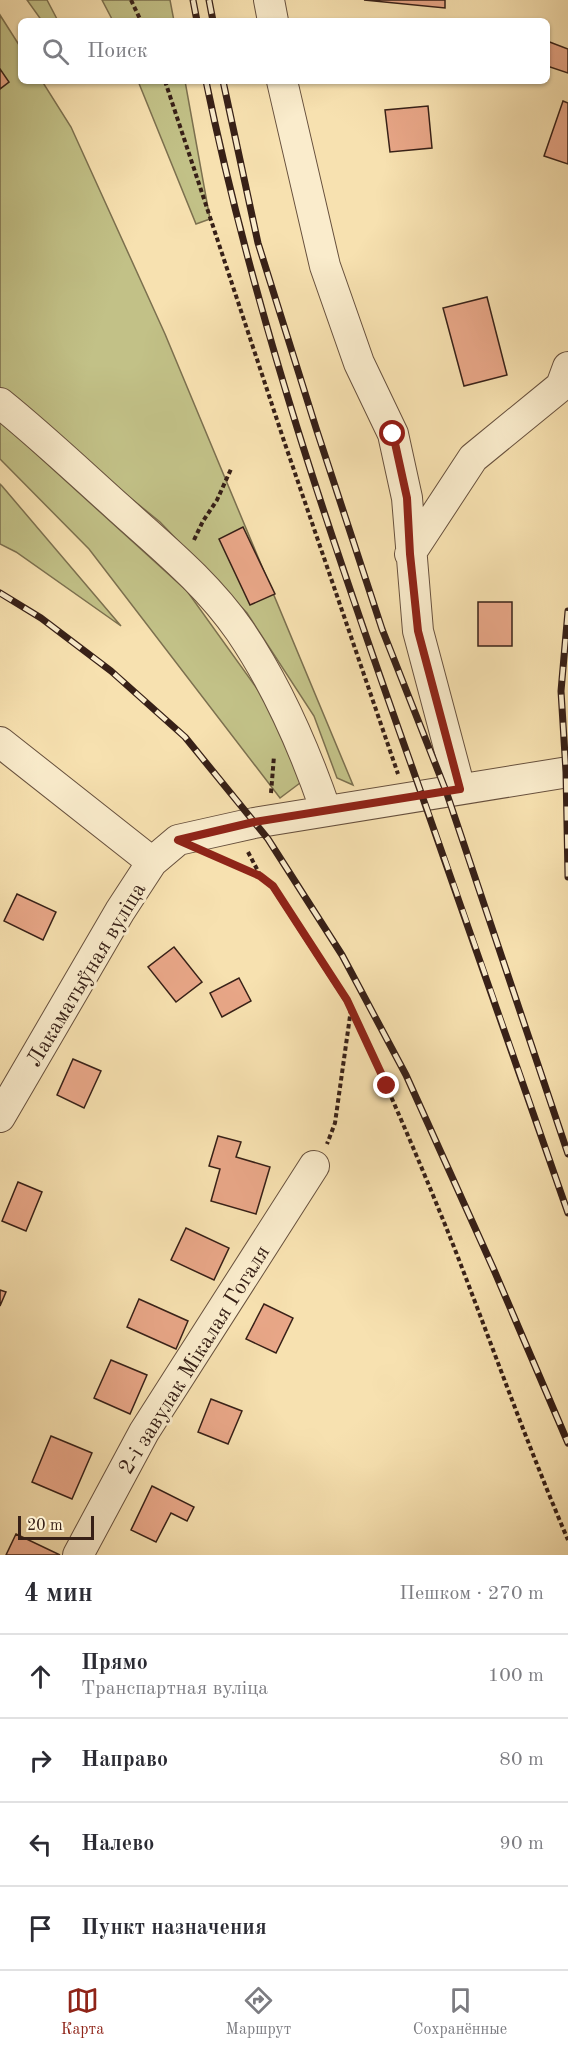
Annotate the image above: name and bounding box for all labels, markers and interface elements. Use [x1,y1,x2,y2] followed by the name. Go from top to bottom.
[18,18,550,84] search box
[39,35,72,68] icon: search
[87,40,148,62] text: Поиск
[379,420,405,446] route start
[23,879,150,1071] street label: Лакаматыўная вуліца
[373,1072,399,1098] route end
[115,1242,274,1478] street label: 2-і завулак Мікалая Гогаля
[18,1513,94,1540] scale bar
[27,1518,63,1534] text: 20 m
[24,1581,93,1607] text: 4 мин
[399,1584,544,1604] text: Пешком · 270 m
[81,1652,148,1674] text: Прямо
[24,1660,57,1693] icon: ahead
[488,1666,544,1686] text: 100 m
[81,1679,268,1699] text: Транспартная вуліца
[24,1744,57,1777] icon: right
[81,1749,168,1771] text: Направо
[499,1750,544,1770] text: 80 m
[24,1828,57,1861] icon: left
[81,1833,154,1855] text: Налево
[499,1834,544,1854] text: 90 m
[24,1912,57,1945] icon: arrive
[81,1917,267,1939] text: Пункт назначения
[61,1984,104,2040] tab: Карта
[226,1984,291,2040] tab: Маршрут
[413,1984,507,2040] tab: Сохранённые

